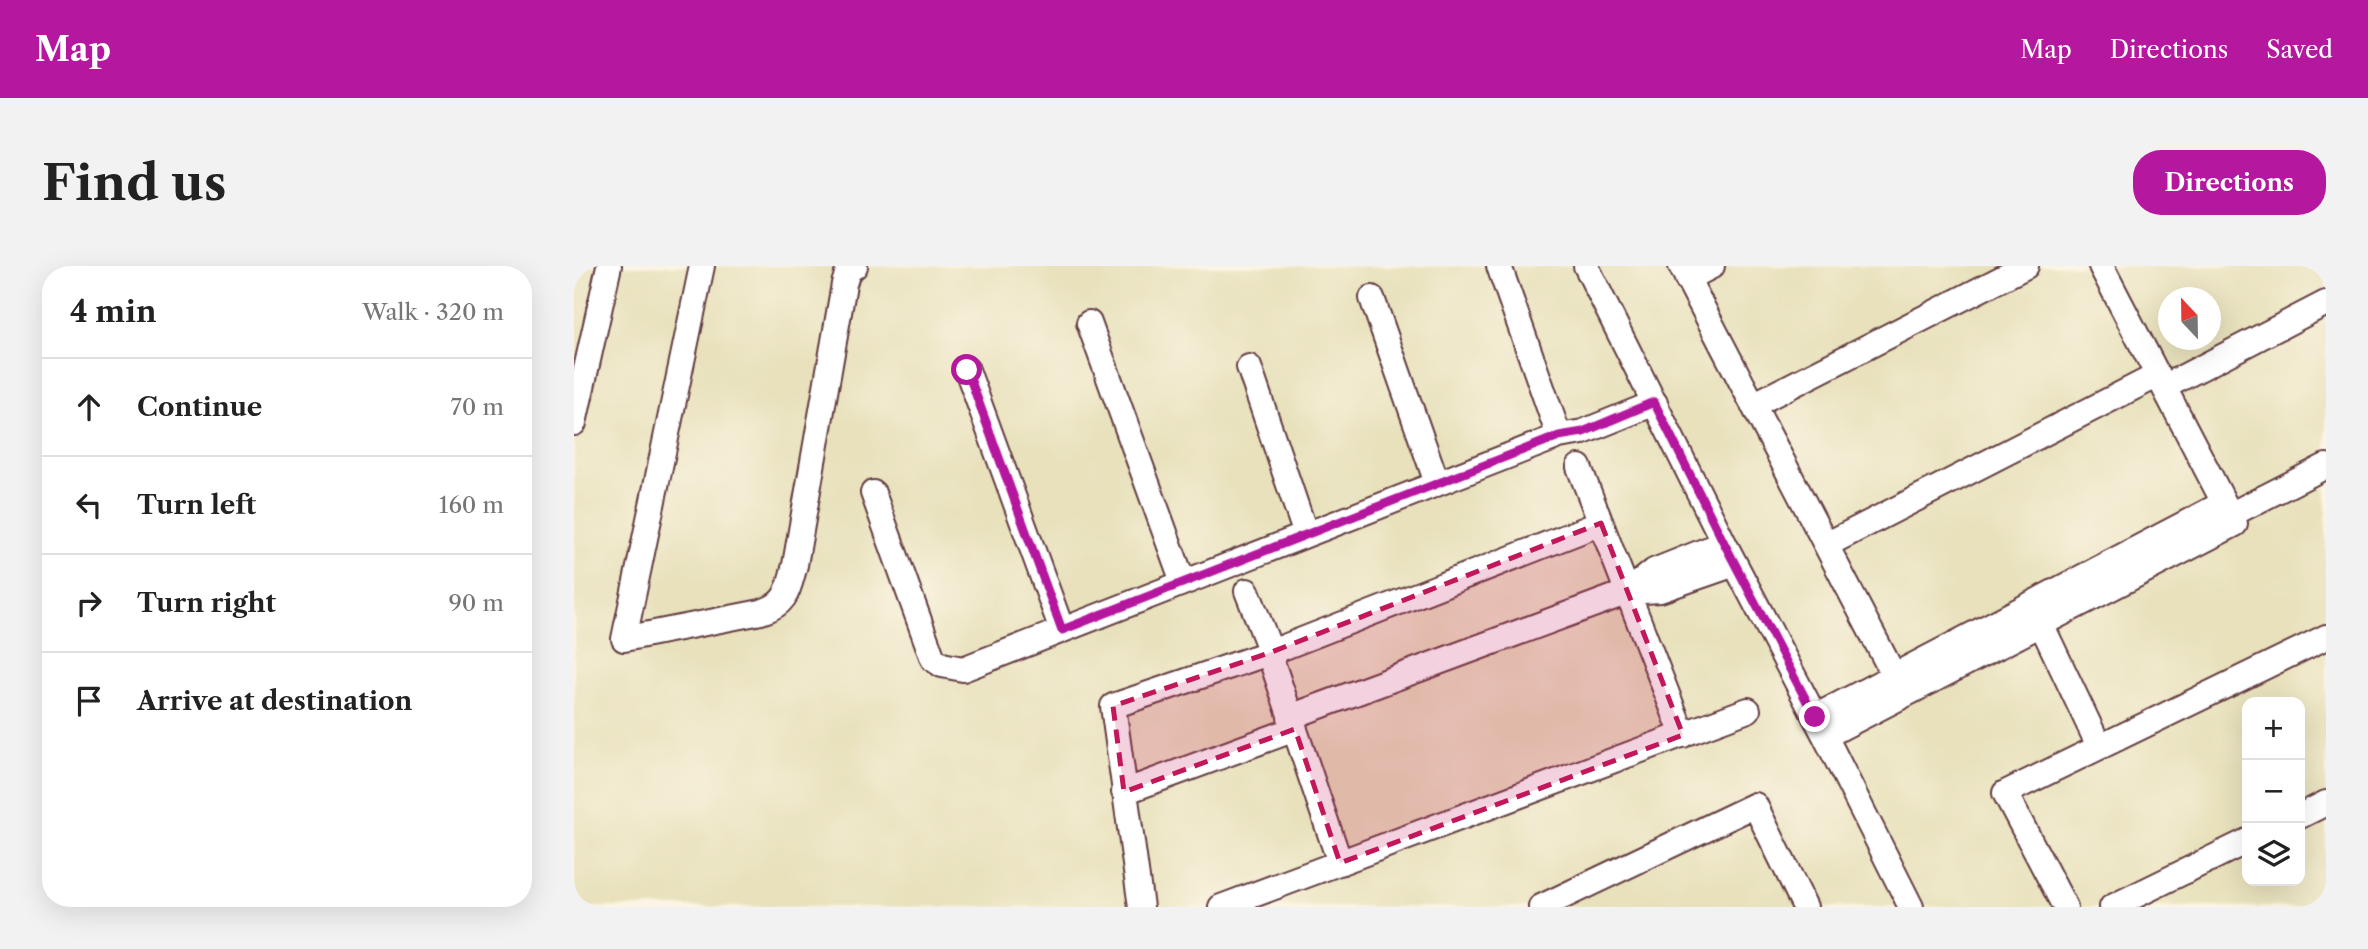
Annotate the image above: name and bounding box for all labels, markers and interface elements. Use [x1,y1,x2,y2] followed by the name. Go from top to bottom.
[35,29,111,70] text: Map
[2020,35,2072,64] text: Map
[2110,35,2228,64] text: Directions
[2266,35,2333,64] text: Saved
[2133,150,2326,215] button: Directions
[42,152,226,213] text: Find us
[2158,287,2221,350] north arrow
[70,293,156,330] text: 4 min
[362,298,504,326] text: Walk · 320 m
[951,354,982,385] route start
[70,388,108,426] icon: ahead
[137,391,262,423] text: Continue
[451,393,504,421] text: 70 m
[70,486,108,524] icon: left
[137,489,256,521] text: Turn left
[439,491,504,519] text: 160 m
[70,584,108,622] icon: right
[137,587,276,619] text: Turn right
[448,589,504,617] text: 90 m
[70,682,108,720] icon: arrive
[137,685,412,717] text: Arrive at destination
[2242,697,2305,886] map controls
[2242,697,2305,760] button: +
[1799,701,1830,732] route end
[2242,760,2305,823] button: −
[2242,823,2305,886] button: layers

